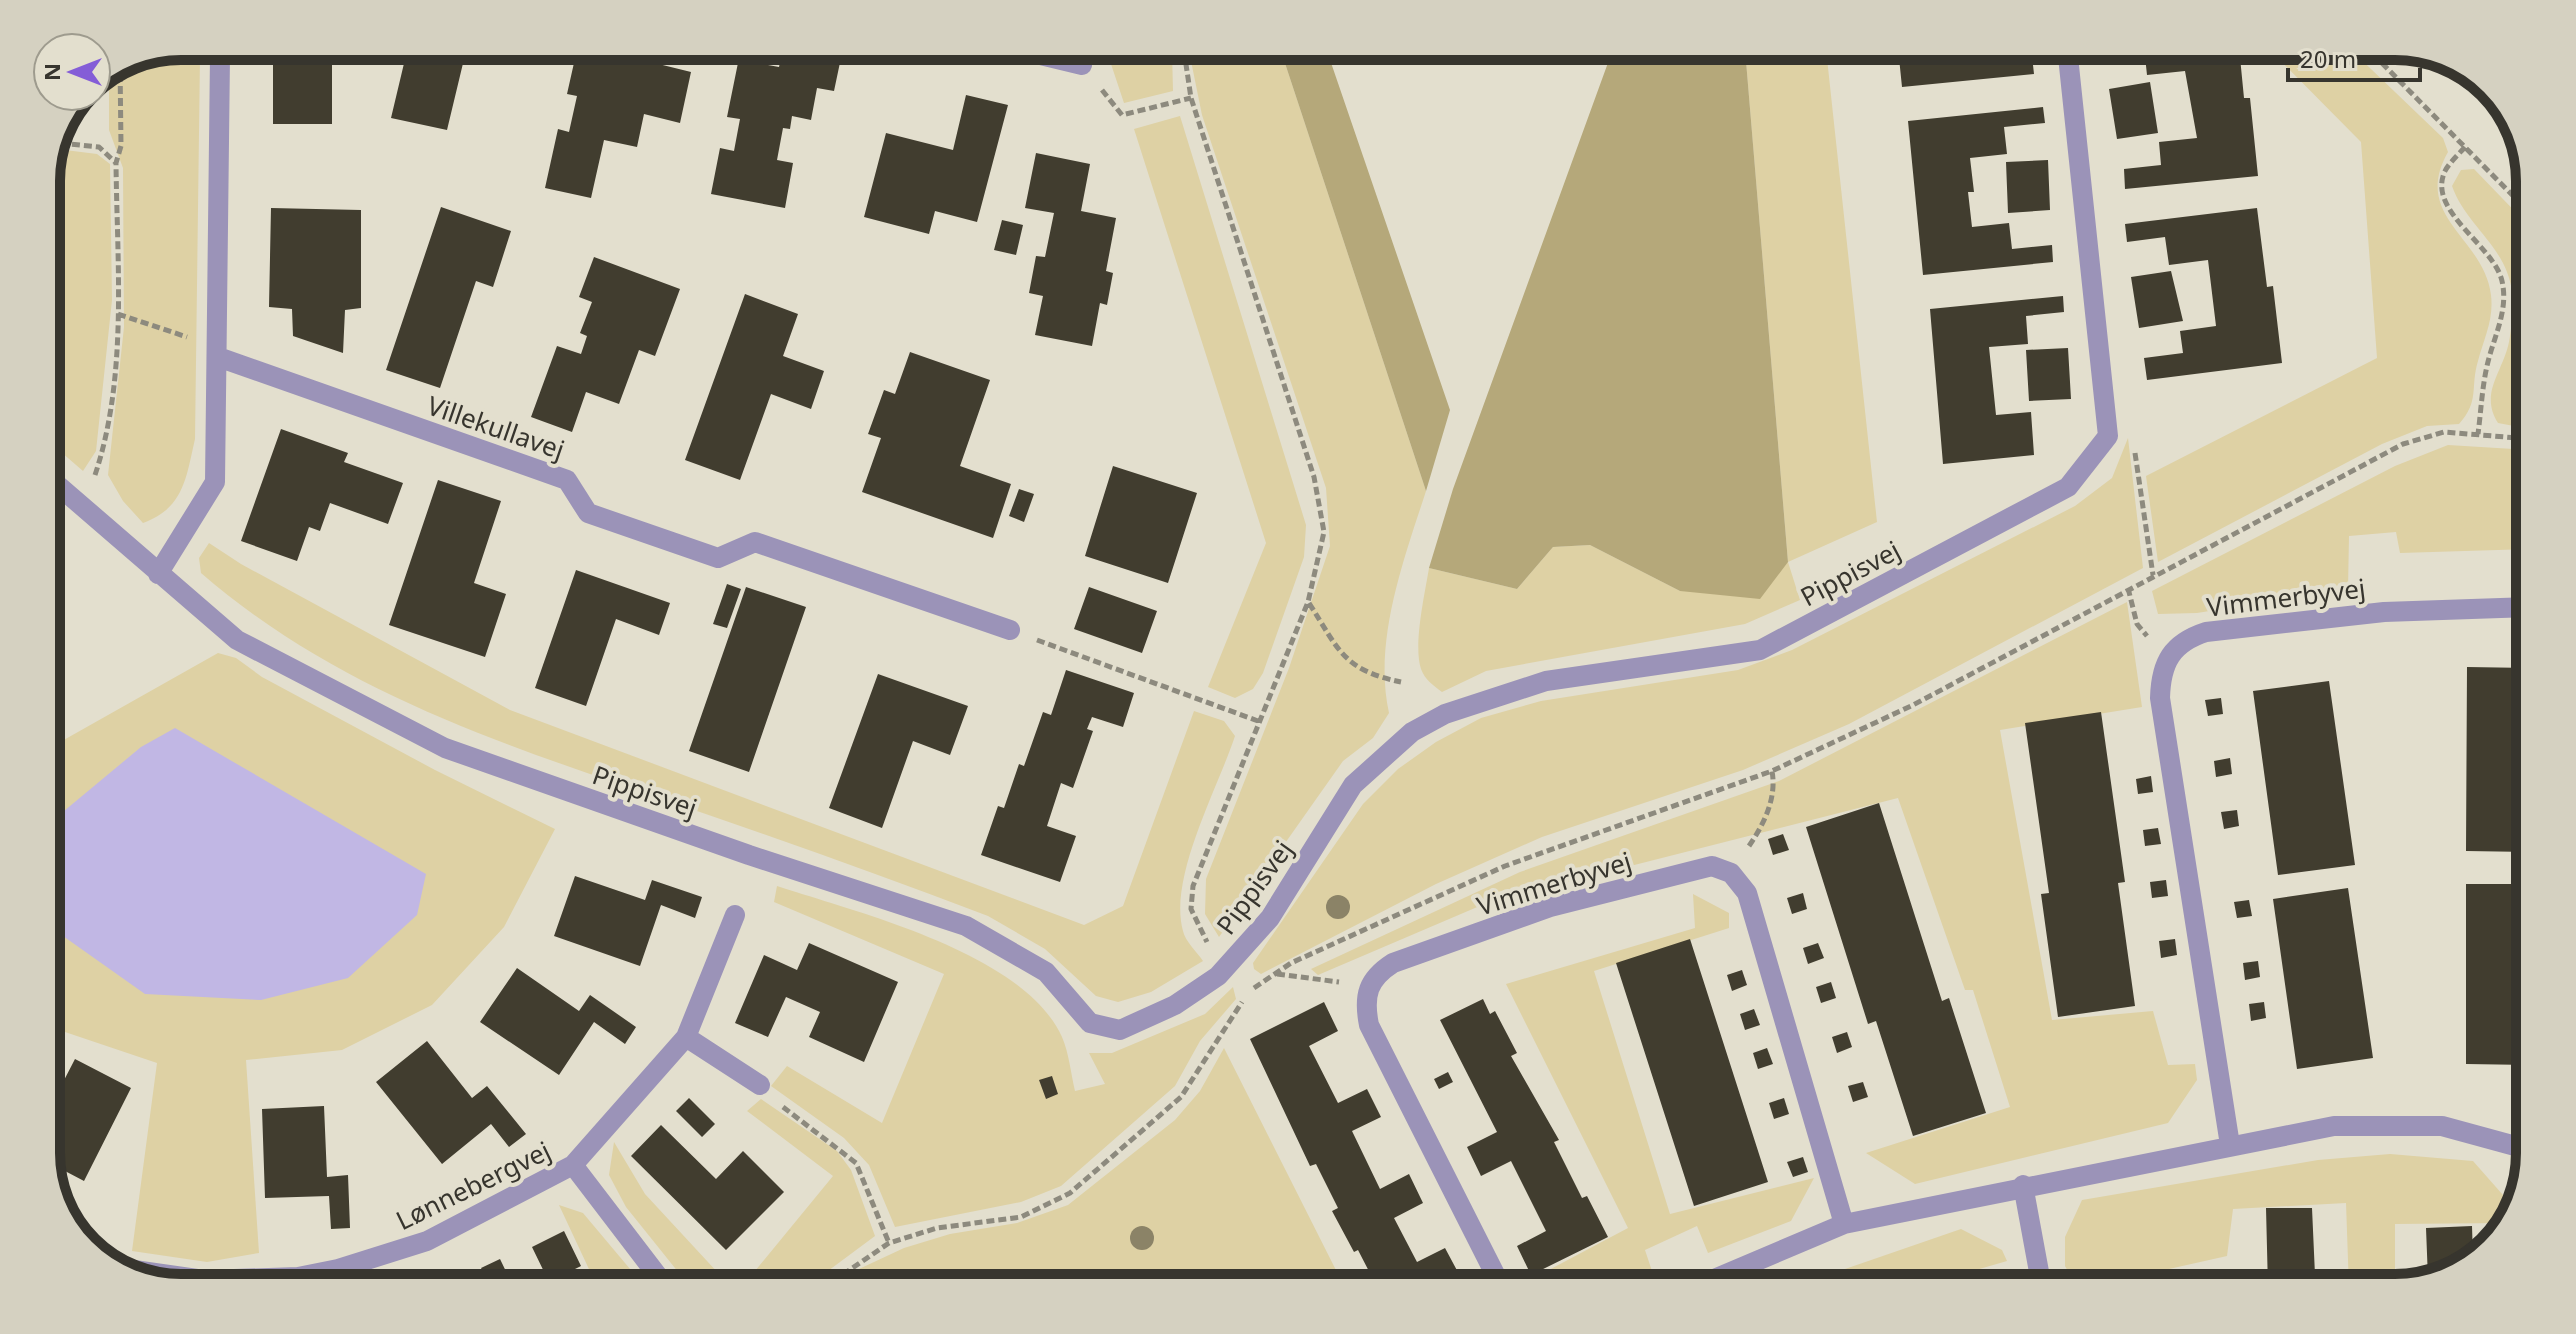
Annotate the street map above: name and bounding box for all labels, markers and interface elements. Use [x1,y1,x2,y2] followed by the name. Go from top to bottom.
[32,32,112,112] north arrow
[2288,32,2420,82] scale bar
[2300,42,2356,75] text: 20 m
[36,63,66,81] text: N
[423,387,569,467] street label: Villekullavej
[1794,532,1906,614] street label: Pippisvej
[2205,569,2367,625] street label: Vimmerbyvej
[588,756,702,826] street label: Pippisvej
[1208,833,1300,941] street label: Pippisvej
[1472,842,1636,924] street label: Vimmerbyvej
[390,1132,556,1238] street label: Lønnebergvej

